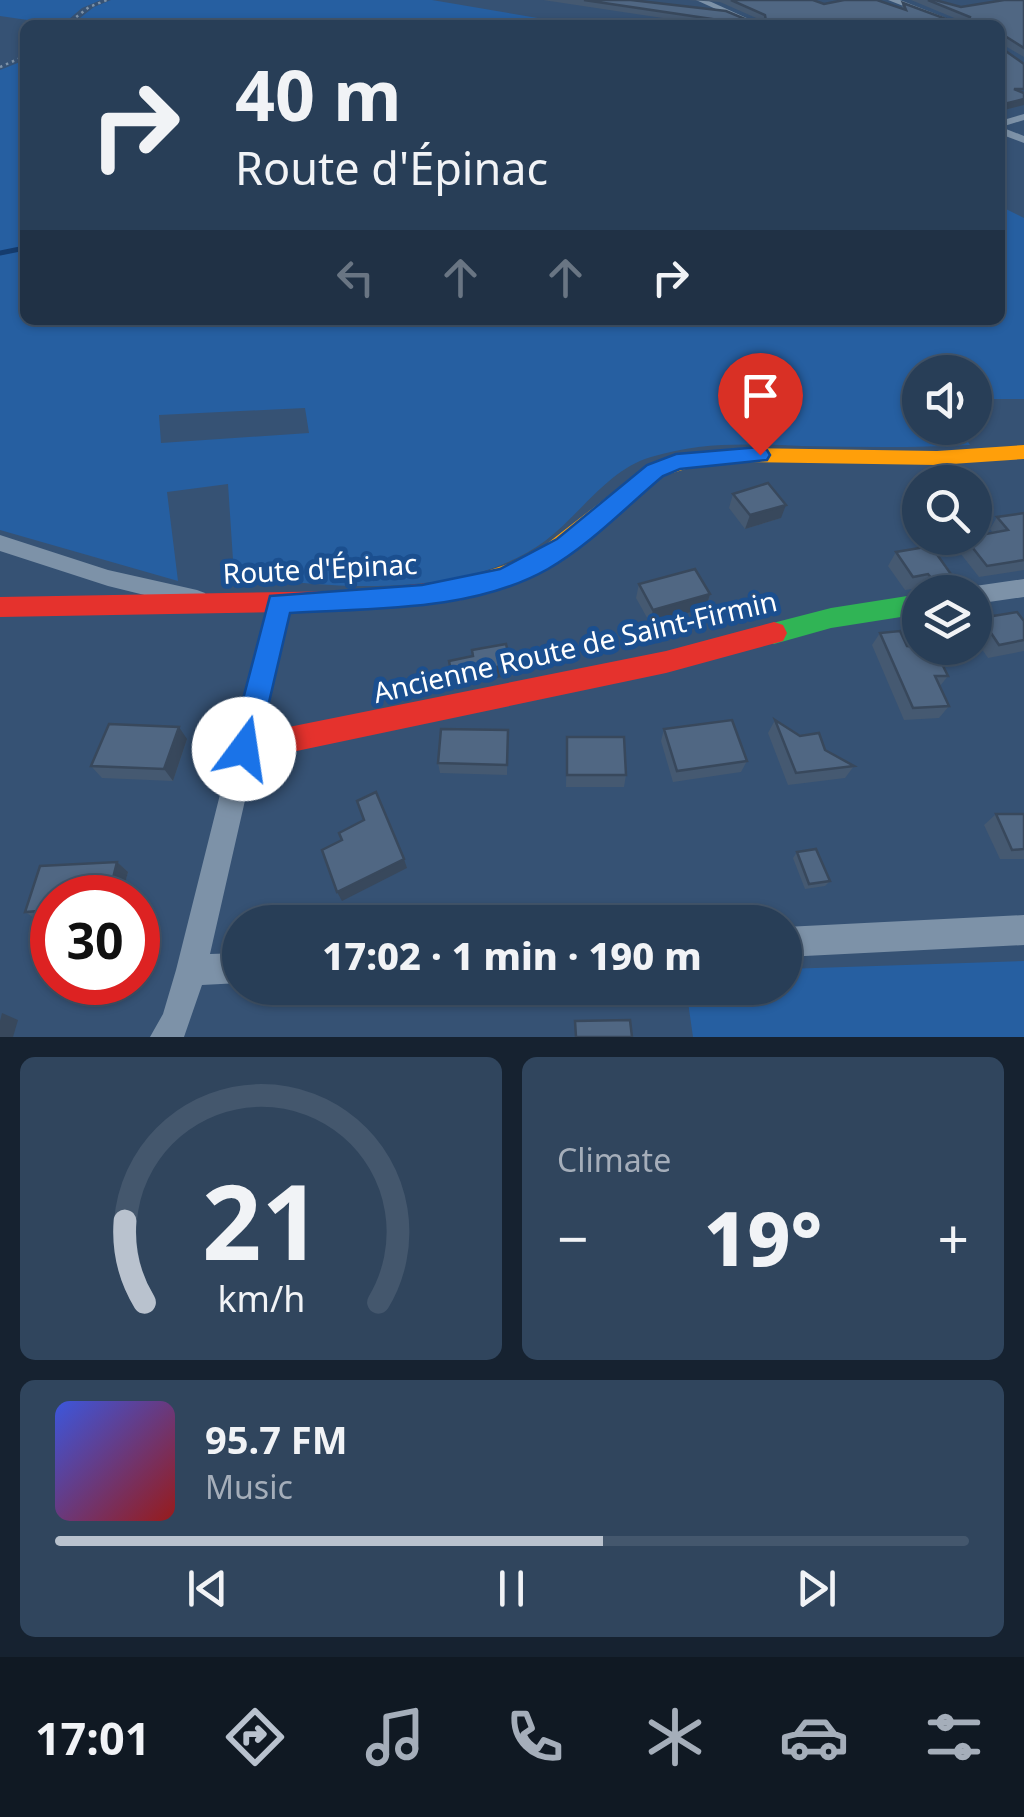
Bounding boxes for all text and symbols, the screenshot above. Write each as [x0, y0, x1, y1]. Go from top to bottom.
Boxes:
text: 40 m [235, 46, 402, 142]
icon: right [70, 60, 200, 190]
text: Route d'Épinac [235, 137, 548, 198]
icon: left [328, 250, 383, 305]
icon: ahead [433, 250, 488, 305]
icon: ahead [538, 250, 593, 305]
icon: right [643, 250, 698, 305]
pin [718, 353, 803, 456]
map controls [902, 355, 992, 665]
button: sound [902, 355, 992, 445]
icon: arrive [733, 368, 788, 423]
button: search [902, 465, 992, 555]
street label: Route d'Épinac [222, 544, 418, 592]
button: layers [902, 575, 992, 665]
street label: Ancienne Route de Saint-Firmin [369, 581, 780, 711]
position arrow [192, 697, 296, 801]
speed limit sign: 30 [30, 875, 160, 1005]
text: 17:02 · 1 min · 190 m [322, 929, 702, 981]
text: Climate [557, 1138, 671, 1181]
text: 21 [202, 1149, 320, 1290]
text: 19° [704, 1186, 822, 1288]
text: − [557, 1200, 588, 1275]
text: + [938, 1200, 969, 1275]
text: km/h [217, 1274, 305, 1322]
text: 95.7 FM [205, 1413, 347, 1465]
text: Music [205, 1465, 293, 1508]
icon: previous [180, 1561, 235, 1616]
icon: pause [484, 1561, 539, 1616]
icon: next [789, 1561, 844, 1616]
icon: directions [220, 1702, 290, 1772]
icon: music [360, 1702, 430, 1772]
icon: phone [500, 1702, 570, 1772]
icon: climate [640, 1702, 710, 1772]
icon: car [779, 1702, 849, 1772]
icon: filters [919, 1702, 989, 1772]
text: 17:01 [35, 1707, 150, 1768]

